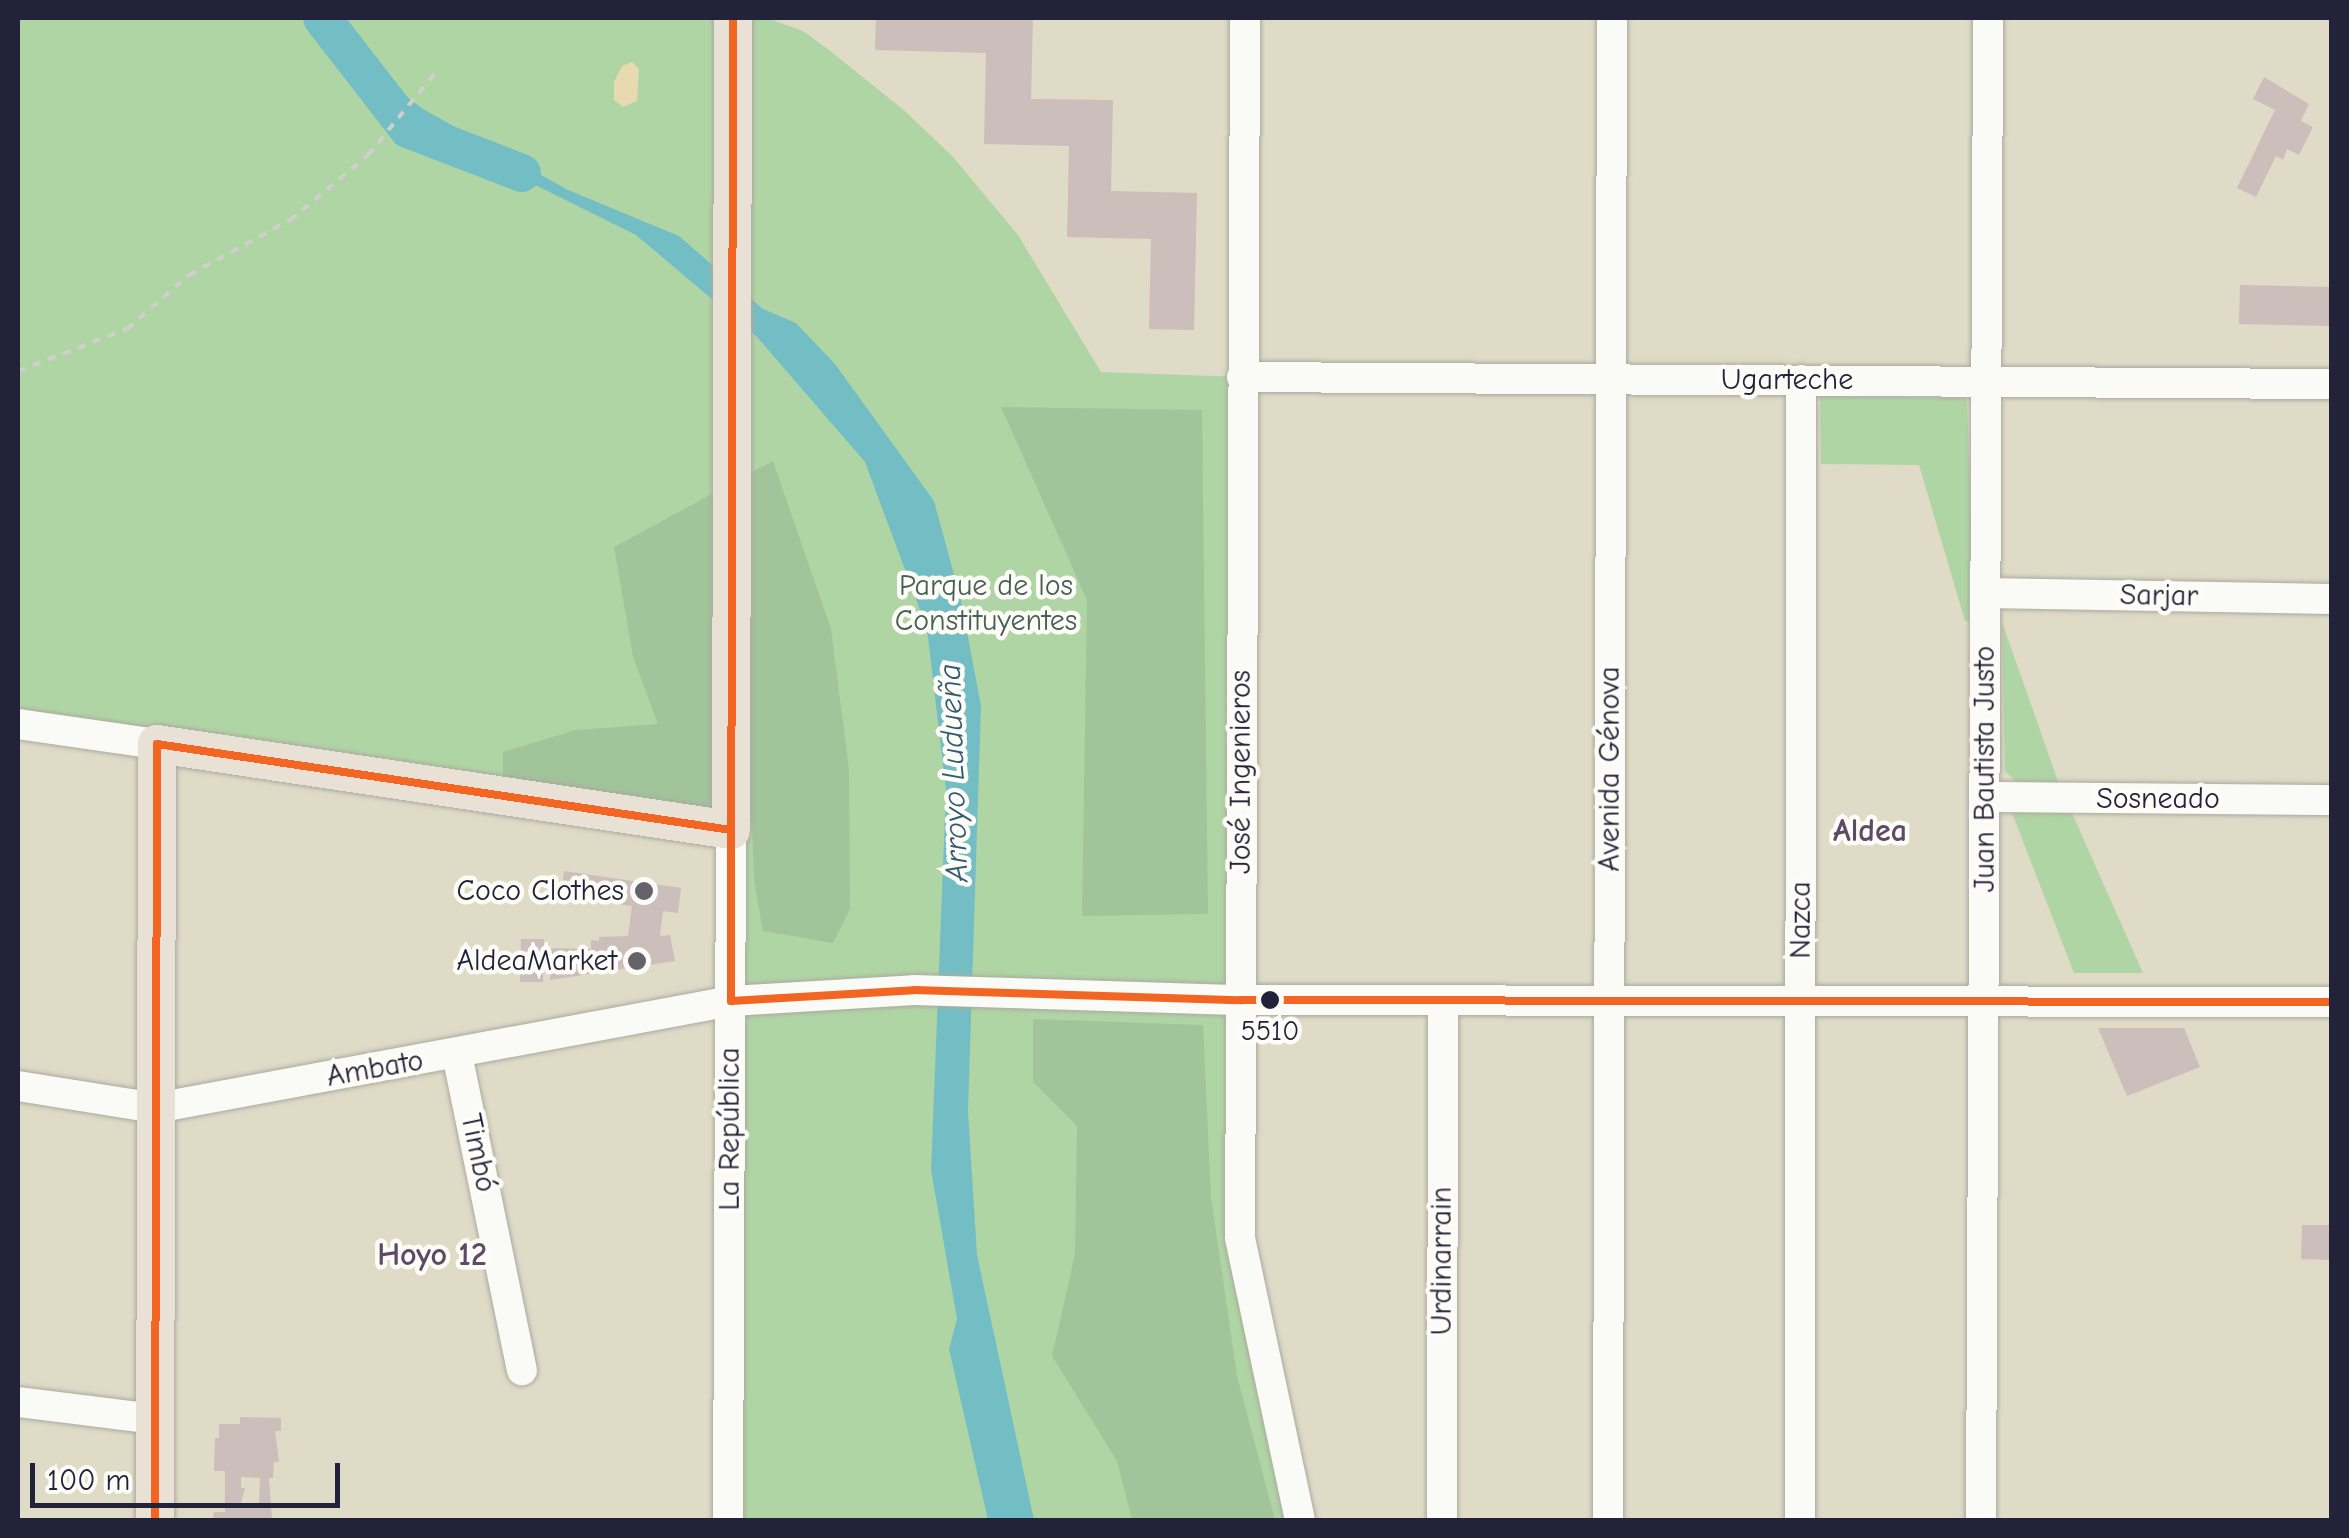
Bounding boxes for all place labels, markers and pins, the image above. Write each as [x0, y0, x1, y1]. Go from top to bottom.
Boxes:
place label: Coco Clothes [457, 873, 624, 909]
marker: Coco Clothes [633, 880, 655, 902]
place label: AldeaMarket [457, 943, 617, 979]
marker: AldeaMarket [626, 950, 648, 972]
marker: 5510 [1260, 990, 1280, 1010]
place label: 5510 [1241, 1014, 1299, 1048]

